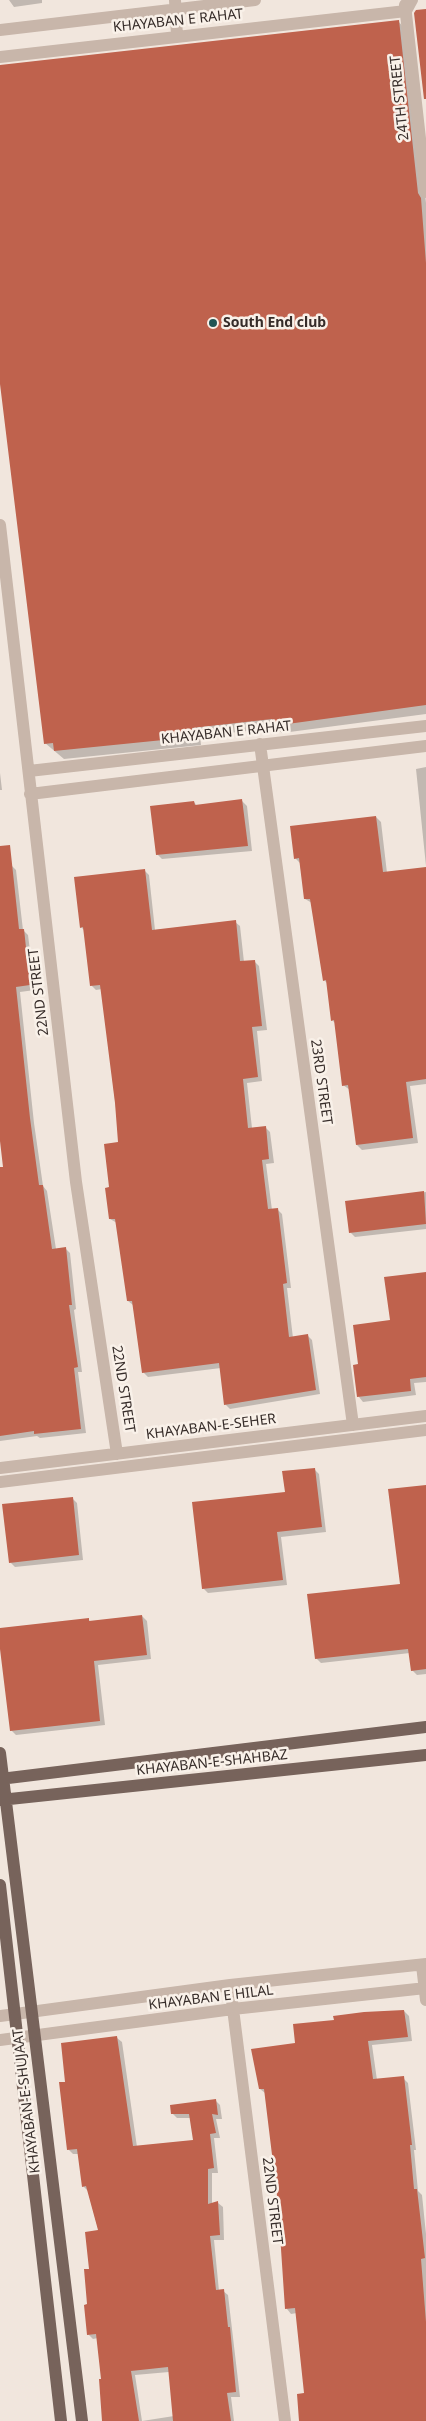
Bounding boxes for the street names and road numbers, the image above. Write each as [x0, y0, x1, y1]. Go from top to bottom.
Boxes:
street label: KHAYABAN E RAHAT [112, 6, 244, 36]
street label: 24TH STREET [387, 55, 413, 141]
street label: KHAYABAN E RAHAT [160, 718, 292, 748]
street label: 22ND STREET [25, 947, 53, 1037]
street label: 23RD STREET [307, 1038, 335, 1126]
street label: 22ND STREET [108, 1344, 138, 1434]
street label: KHAYABAN-E-SEHER [145, 1411, 277, 1443]
street label: KHAYABAN-E-SHAHBAZ [135, 1747, 289, 1779]
street label: KHAYABAN E HILAL [148, 1982, 274, 2014]
street label: KHAYABAN-E-SHUJAAT [10, 2028, 44, 2174]
street label: 22ND STREET [258, 2156, 286, 2246]

